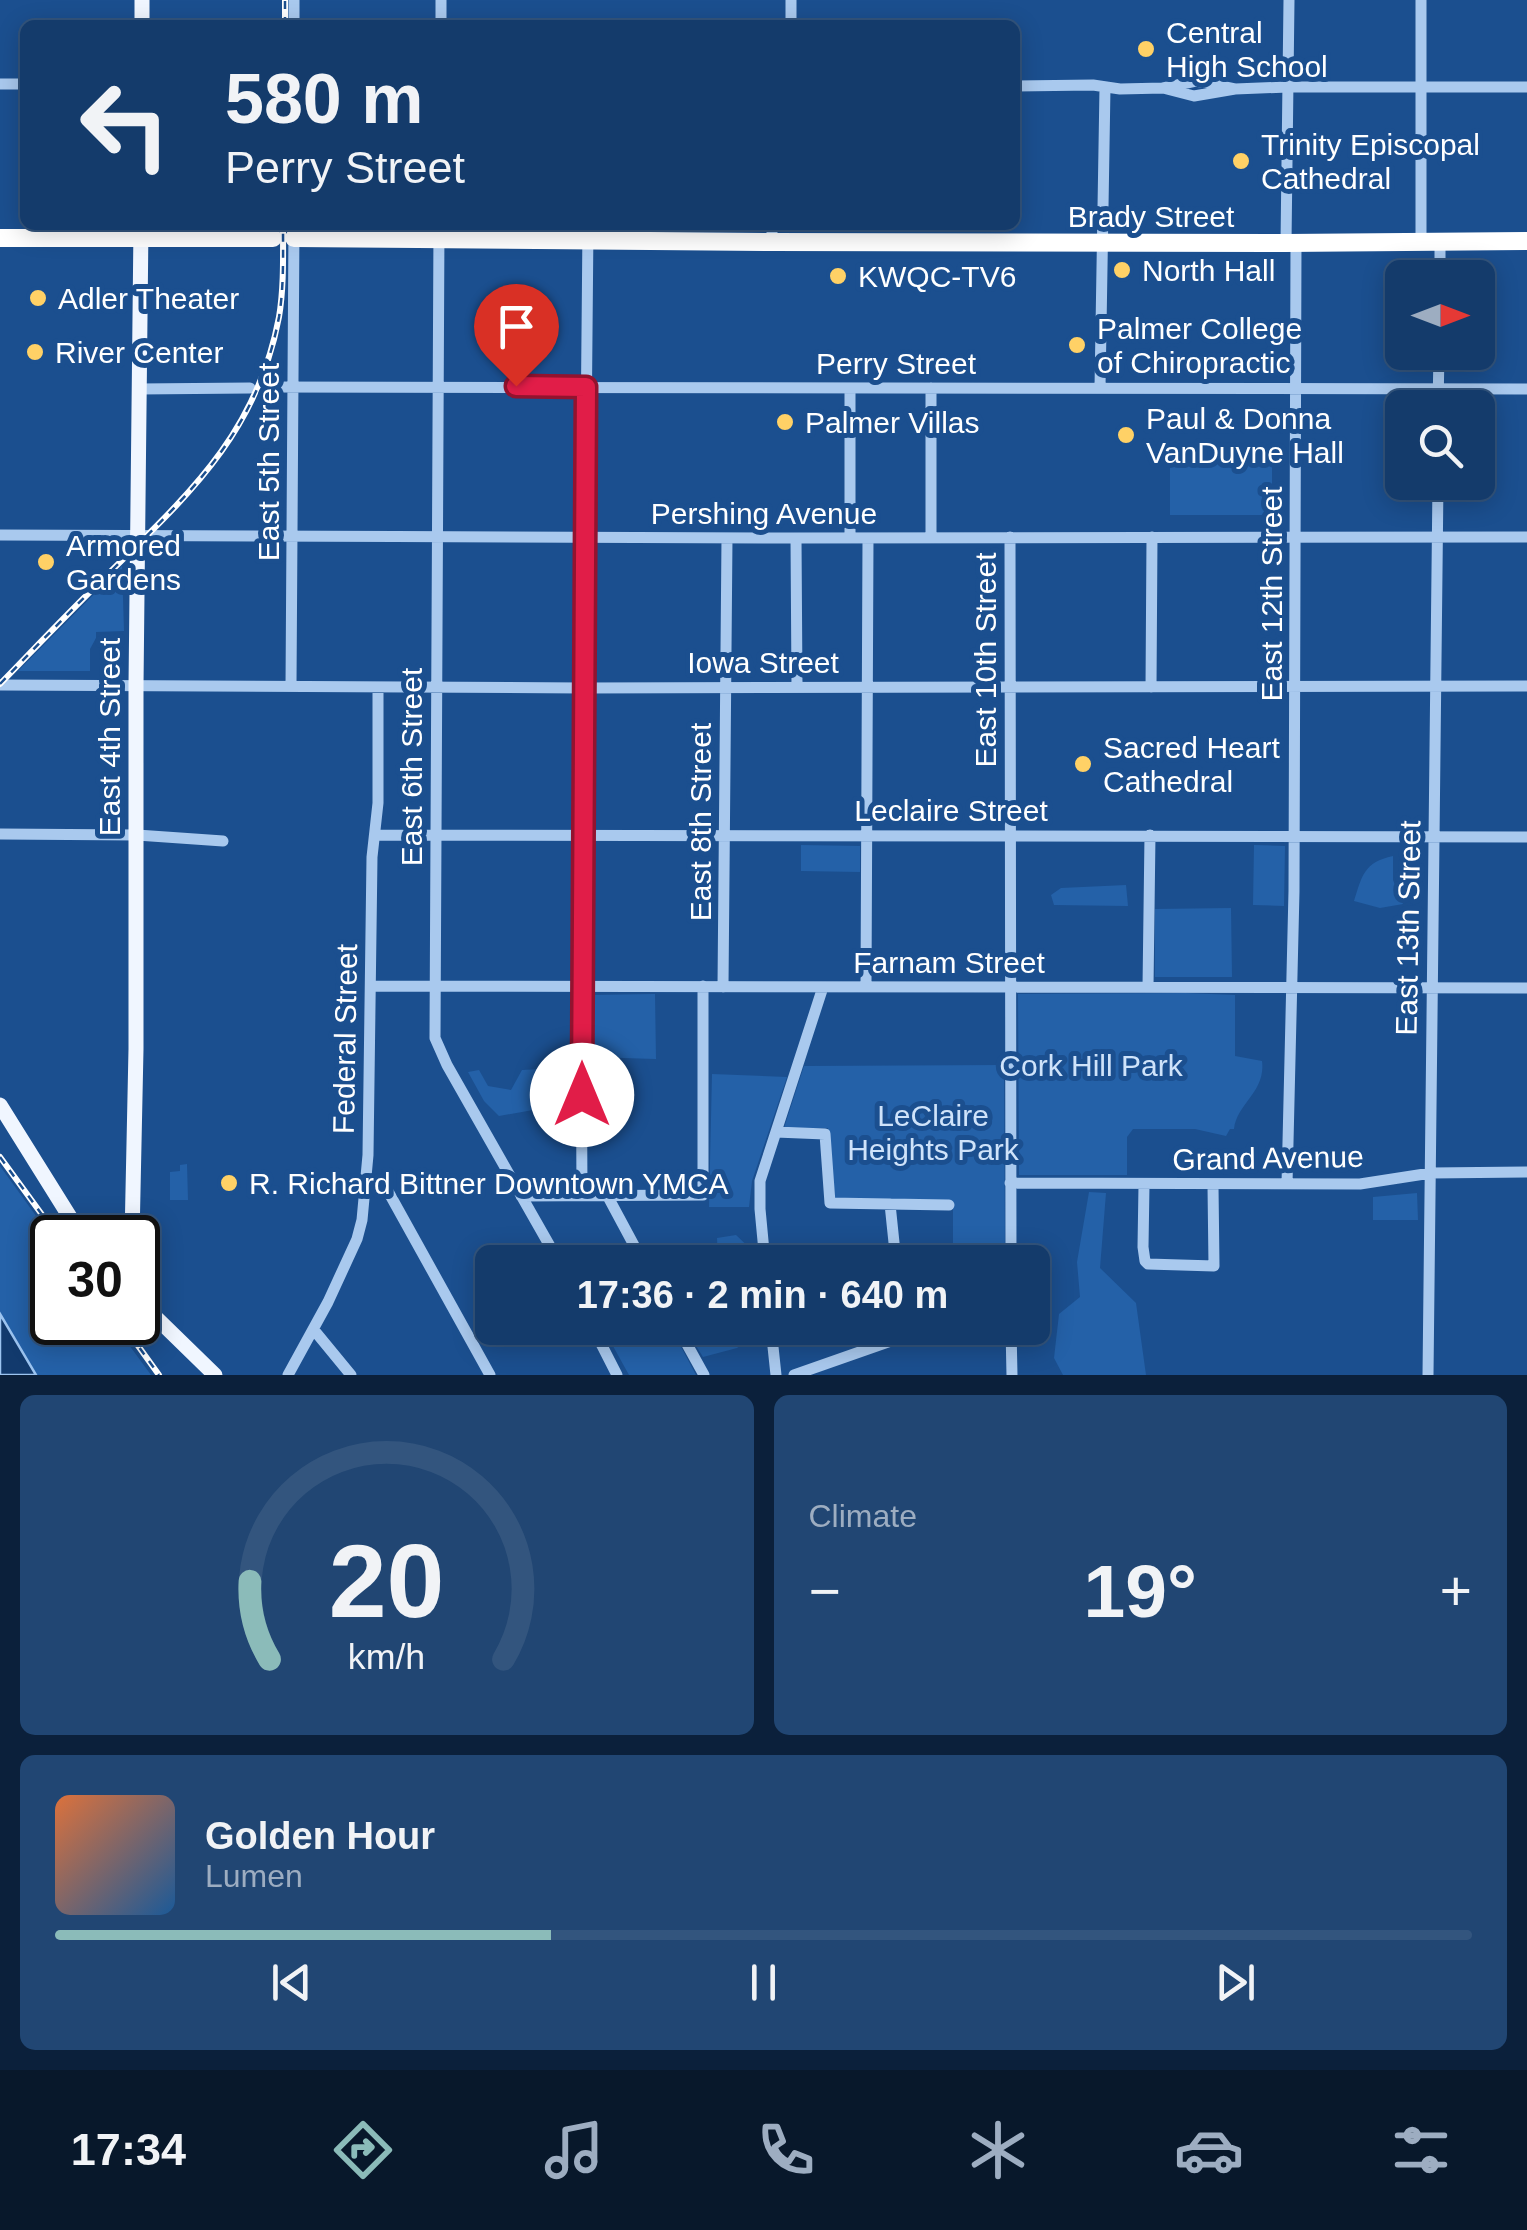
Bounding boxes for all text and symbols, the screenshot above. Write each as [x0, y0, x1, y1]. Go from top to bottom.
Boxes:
place label: Central High School [1166, 16, 1328, 83]
marker: Central High School [1135, 38, 1157, 60]
icon: left [60, 60, 190, 190]
text: 580 m [225, 60, 423, 138]
place label: Trinity Episcopal Cathedral [1261, 128, 1480, 195]
text: Perry Street [225, 142, 465, 193]
marker: Trinity Episcopal Cathedral [1230, 150, 1252, 172]
street label: Brady Street [1068, 200, 1235, 233]
place label: North Hall [1142, 254, 1275, 287]
marker: North Hall [1111, 259, 1133, 281]
place label: KWQC-TV6 [858, 260, 1016, 293]
north arrow [1385, 260, 1495, 370]
map controls [1385, 260, 1495, 500]
marker: KWQC-TV6 [827, 265, 849, 287]
place label: Adler Theater [58, 282, 239, 315]
pin [474, 284, 559, 387]
marker: Adler Theater [27, 287, 49, 309]
icon: arrive [489, 299, 544, 354]
place label: Palmer College of Chiropractic [1097, 312, 1302, 379]
marker: Palmer College of Chiropractic [1066, 334, 1088, 356]
place label: River Center [55, 336, 223, 369]
marker: River Center [24, 341, 46, 363]
street label: Perry Street [816, 347, 977, 380]
street label: East 5th Street [252, 362, 285, 561]
button: search [1385, 390, 1495, 500]
place label: Paul & Donna VanDuyne Hall [1146, 402, 1344, 469]
place label: Palmer Villas [805, 406, 980, 439]
marker: Palmer Villas [774, 411, 796, 433]
marker: Paul & Donna VanDuyne Hall [1115, 424, 1137, 446]
street label: East 12th Street [1255, 486, 1288, 702]
street label: Pershing Avenue [651, 497, 877, 530]
place label: Armored Gardens [66, 529, 181, 596]
marker: Armored Gardens [35, 551, 57, 573]
street label: East 10th Street [969, 552, 1002, 768]
street label: East 4th Street [93, 637, 126, 836]
street label: Iowa Street [687, 646, 840, 679]
street label: East 6th Street [395, 667, 428, 866]
street label: East 8th Street [684, 722, 717, 921]
place label: Sacred Heart Cathedral [1103, 731, 1280, 798]
marker: Sacred Heart Cathedral [1072, 753, 1094, 775]
street label: Leclaire Street [854, 794, 1048, 827]
street label: East 13th Street [1390, 820, 1426, 1036]
street label: Federal Street [327, 943, 363, 1134]
street label: Farnam Street [853, 946, 1046, 979]
position arrow [530, 1043, 634, 1147]
park label: Cork Hill Park [999, 1049, 1184, 1082]
park label: LeClaire Heights Park [847, 1099, 1020, 1166]
street label: Grand Avenue [1172, 1140, 1364, 1176]
place label: R. Richard Bittner Downtown YMCA [249, 1167, 729, 1200]
marker: R. Richard Bittner Downtown YMCA [218, 1172, 240, 1194]
speed limit sign: 30 [30, 1215, 160, 1345]
text: 17:36 · 2 min · 640 m [577, 1274, 948, 1316]
text: Climate [809, 1498, 917, 1534]
text: 20 [329, 1523, 445, 1639]
text: 19° [1084, 1549, 1197, 1633]
text: − [809, 1560, 841, 1622]
text: + [1440, 1560, 1472, 1622]
text: km/h [348, 1637, 425, 1677]
text: Golden Hour [205, 1815, 435, 1857]
text: Lumen [205, 1858, 303, 1894]
icon: previous [264, 1955, 319, 2010]
icon: pause [736, 1955, 791, 2010]
icon: next [1208, 1955, 1263, 2010]
icon: directions [328, 2115, 398, 2185]
icon: music [539, 2115, 609, 2185]
icon: phone [751, 2115, 821, 2185]
icon: climate [963, 2115, 1033, 2185]
icon: car [1174, 2115, 1244, 2185]
icon: filters [1386, 2115, 1456, 2185]
text: 17:34 [71, 2124, 186, 2175]

